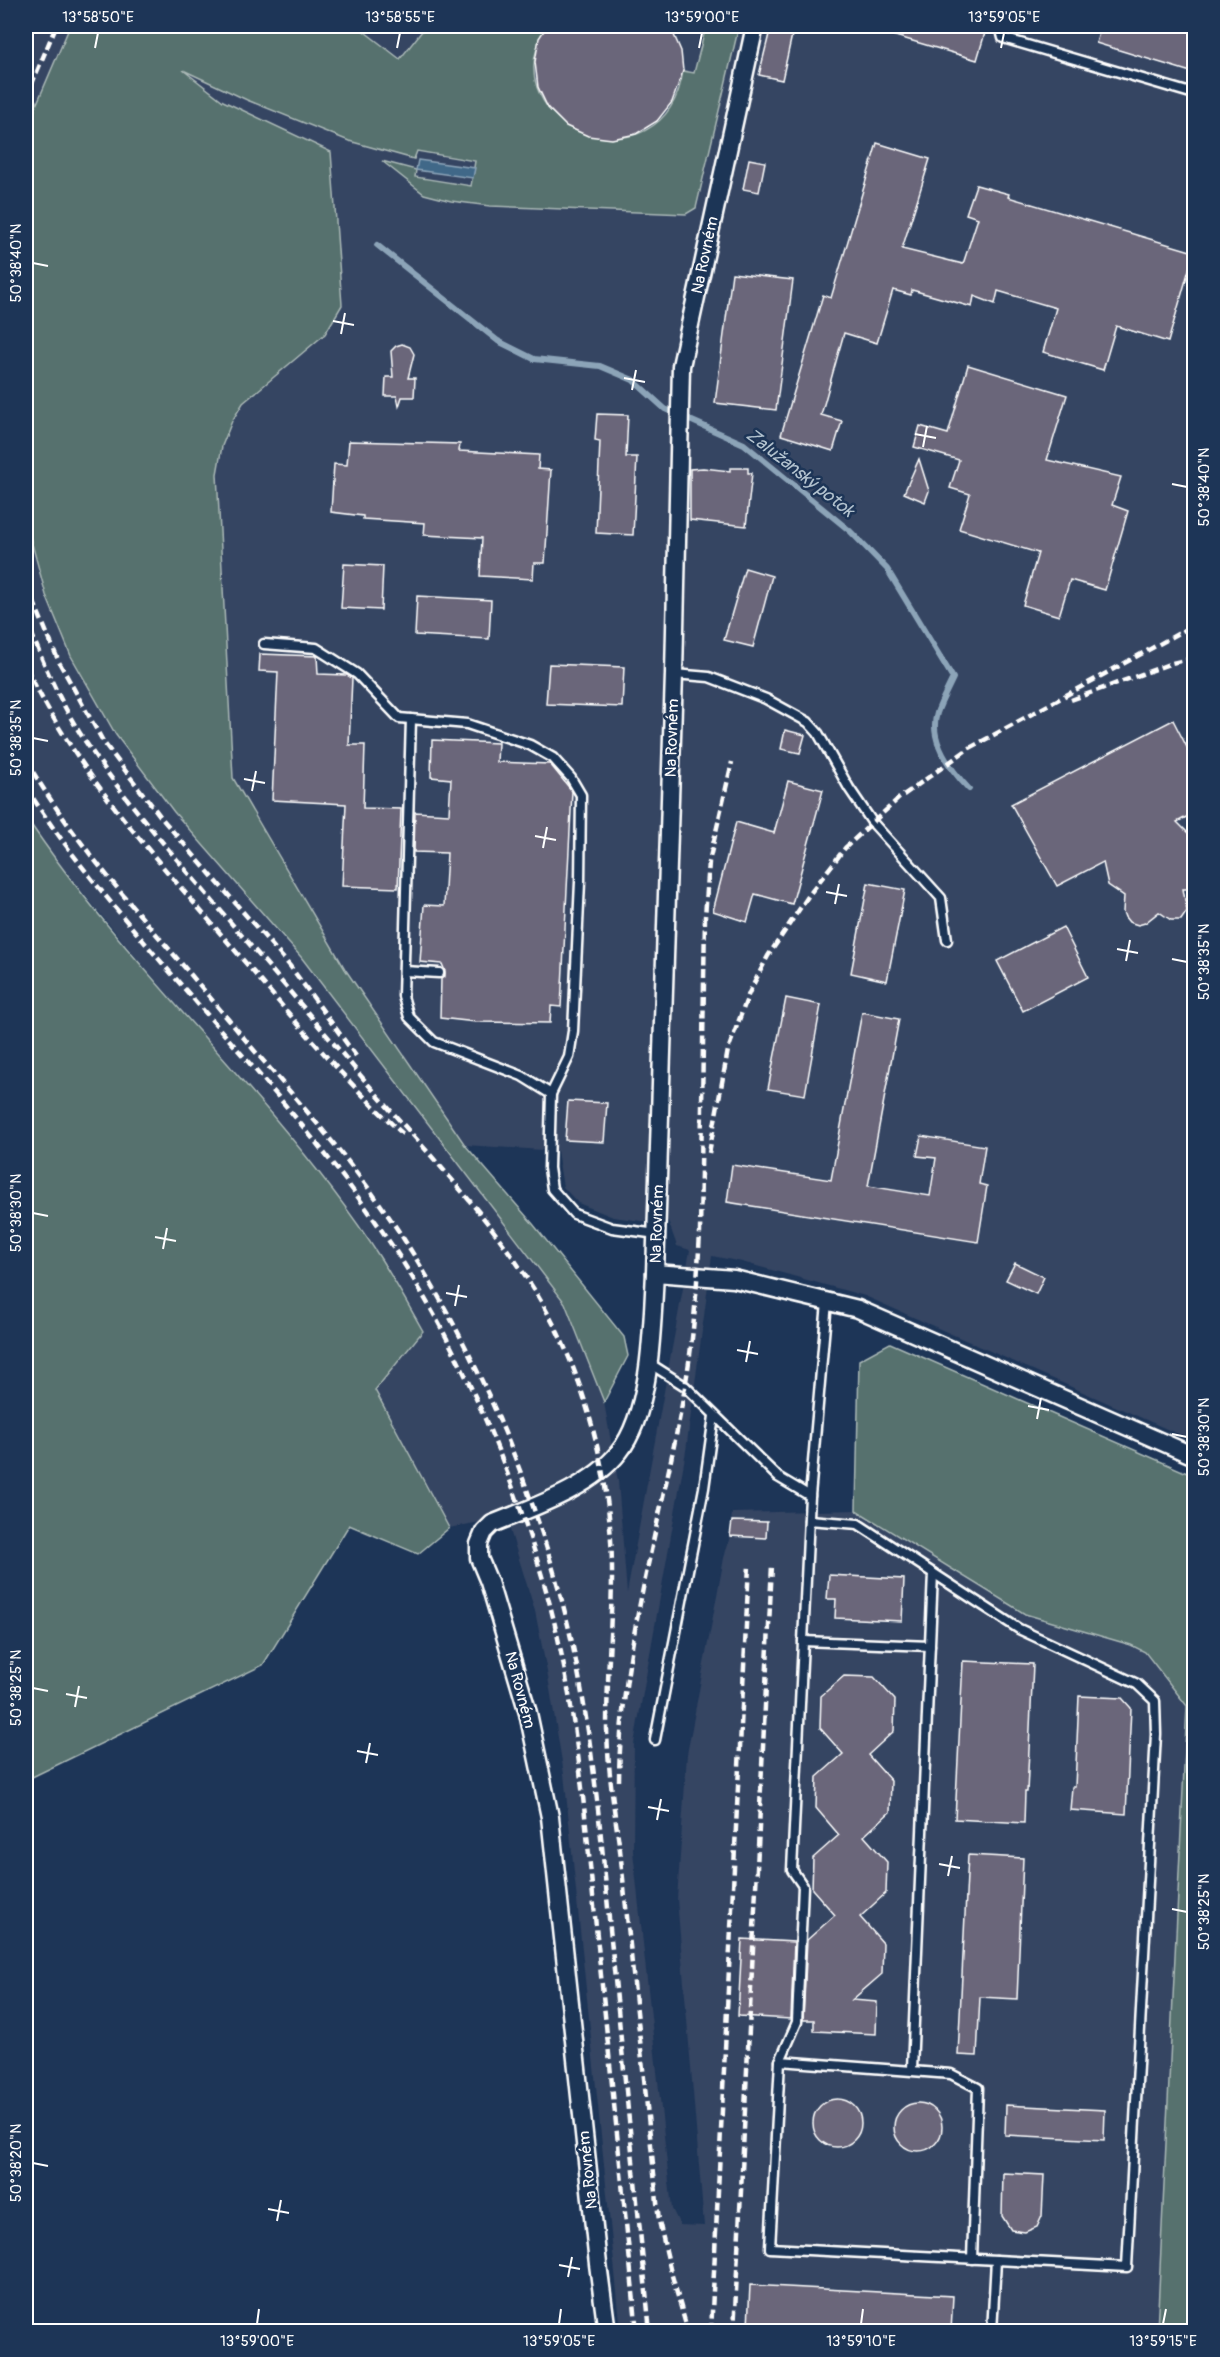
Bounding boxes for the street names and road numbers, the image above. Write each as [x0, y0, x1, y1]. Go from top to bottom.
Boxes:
street label: Na Rovném [687, 214, 723, 296]
street label: Na Rovném [661, 698, 683, 778]
street label: Na Rovném [646, 1184, 668, 1264]
street label: Na Rovném [500, 1649, 540, 1731]
street label: Na Rovném [574, 2130, 602, 2210]

